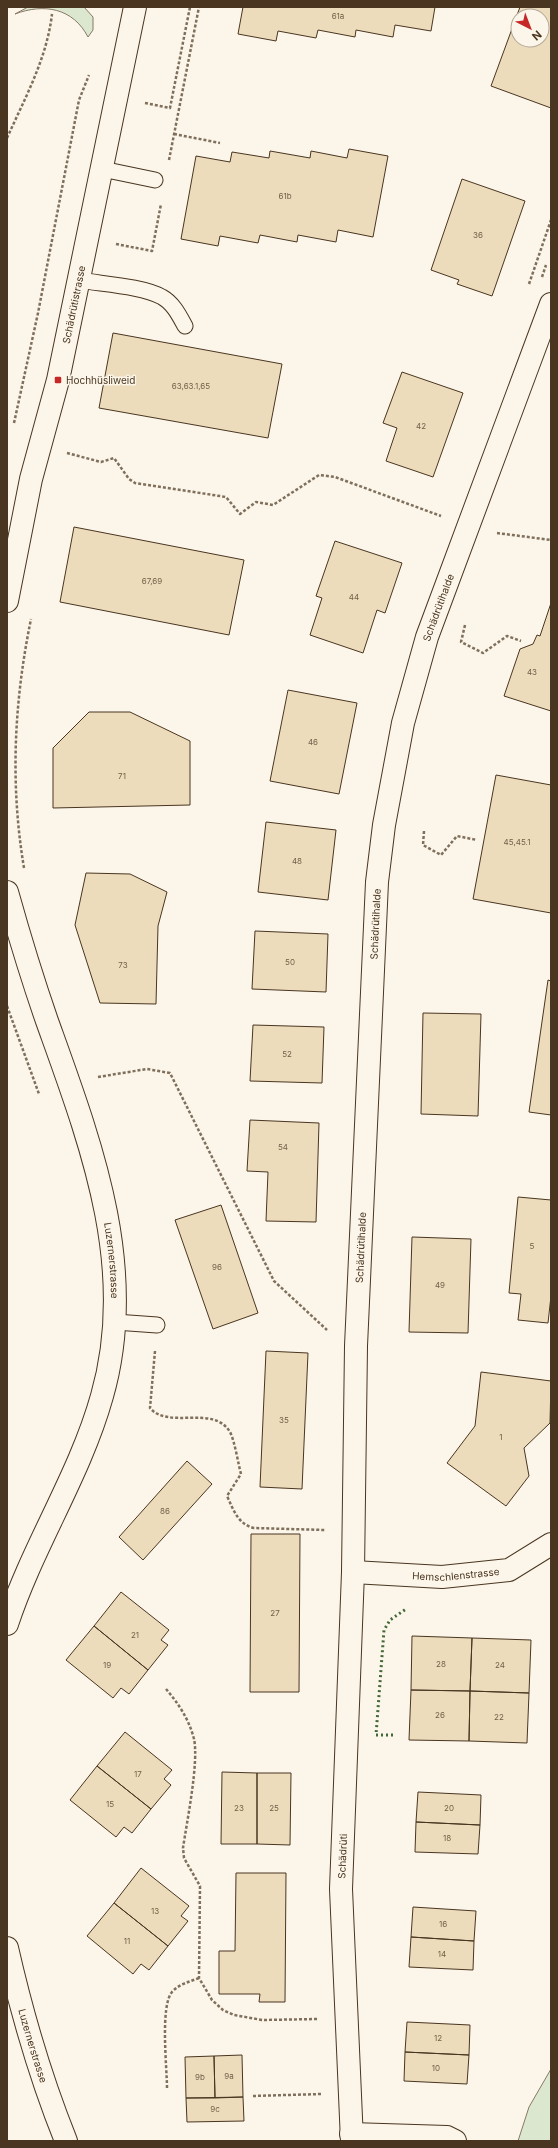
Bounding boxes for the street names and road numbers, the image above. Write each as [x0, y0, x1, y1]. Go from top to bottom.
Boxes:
street label: Schädrütistrasse [60, 264, 88, 345]
street label: Schädrütihalde [420, 572, 456, 642]
street label: Schädrütihalde [368, 888, 383, 960]
street label: Schädrütihalde [353, 1212, 368, 1283]
street label: Luzernerstrasse [102, 1221, 121, 1299]
street label: Hemschlenstrasse [412, 1565, 500, 1583]
street label: Schädrüti [335, 1833, 349, 1879]
street label: Luzernerstrasse [16, 2007, 50, 2084]

